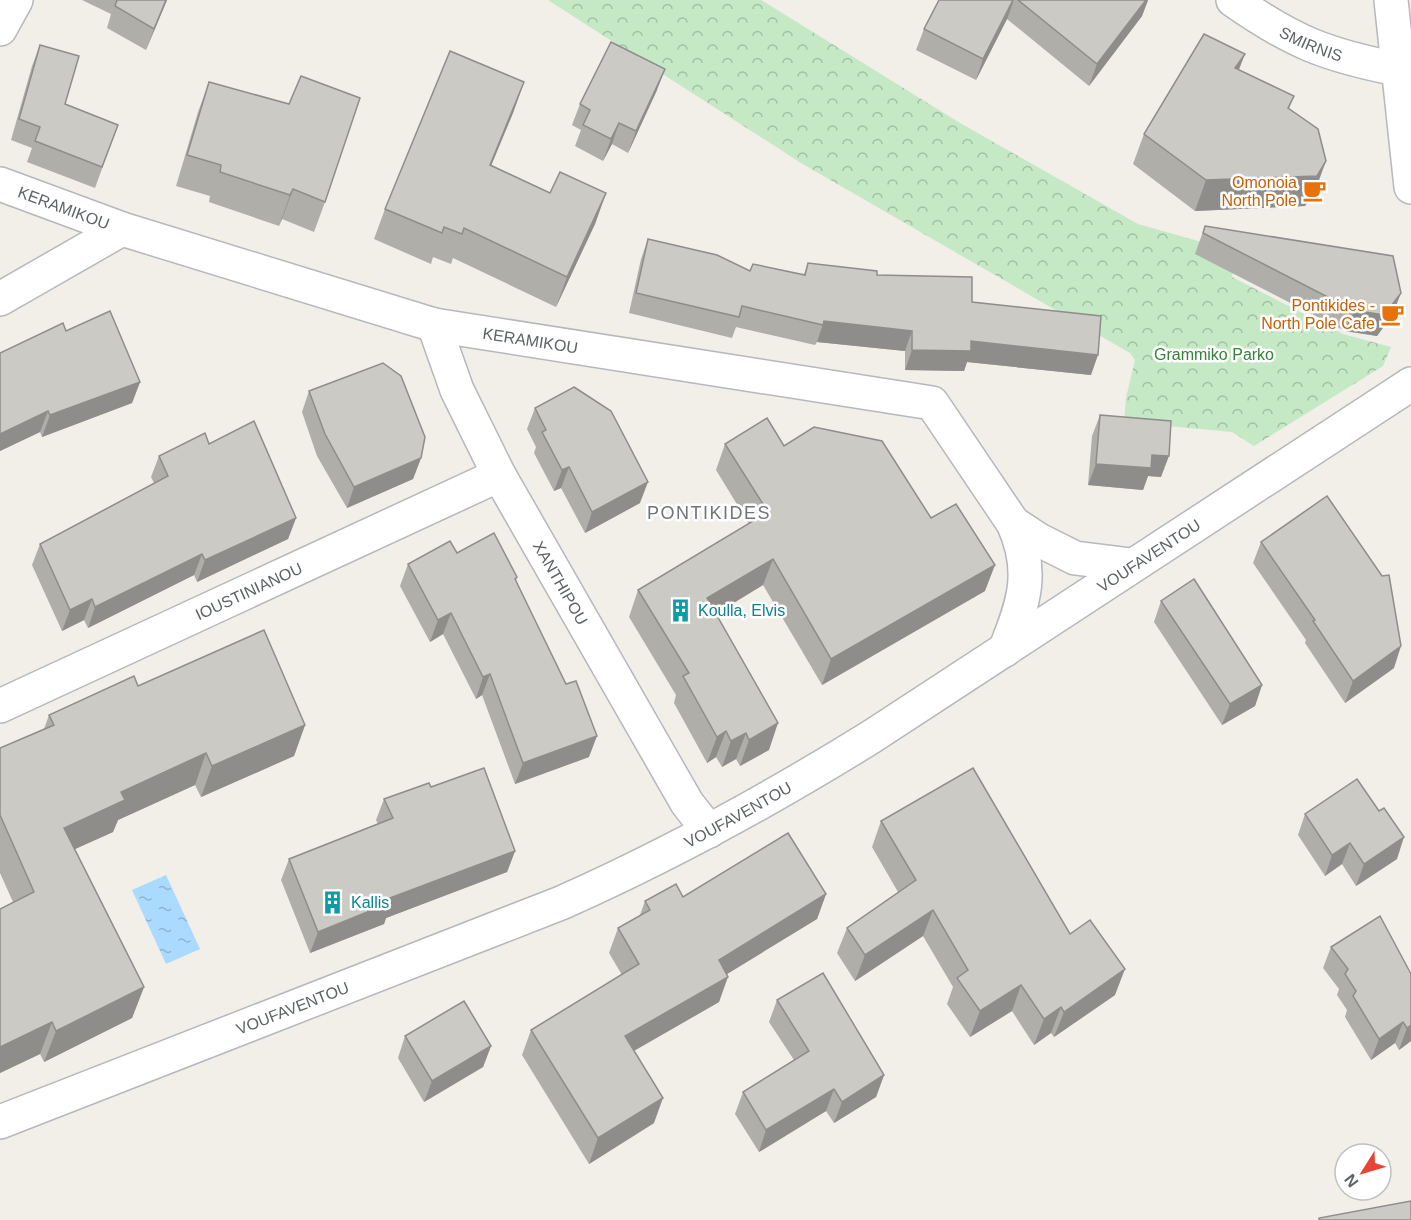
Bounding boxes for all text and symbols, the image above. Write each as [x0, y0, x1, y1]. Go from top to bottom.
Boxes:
street label: SMIRNIS [1277, 23, 1345, 64]
place label: Omonoia North Pole [1221, 174, 1297, 209]
cafe icon: Omonoia North Pole [1302, 178, 1328, 204]
street label: KERAMIKOU [16, 183, 112, 232]
place label: Pontikides - North Pole Cafe [1261, 297, 1375, 332]
cafe icon: Pontikides - North Pole Cafe [1380, 301, 1406, 327]
street label: KERAMIKOU [482, 324, 579, 356]
park label: Grammiko Parko [1154, 346, 1274, 363]
district label: PONTIKIDES [647, 503, 771, 523]
street label: VOUFAVENTOU [1094, 516, 1203, 595]
street label: XANTHIPOU [530, 538, 591, 628]
street label: IOUSTINIANOU [193, 559, 305, 623]
building icon: Koulla, Elvis [667, 597, 693, 623]
place label: Koulla, Elvis [698, 602, 785, 619]
street label: VOUFAVENTOU [681, 778, 794, 851]
building icon: Kallis [320, 889, 346, 915]
place label: Kallis [351, 894, 389, 911]
street label: VOUFAVENTOU [234, 978, 351, 1037]
north arrow [1333, 1142, 1393, 1202]
text: N [1341, 1171, 1362, 1190]

